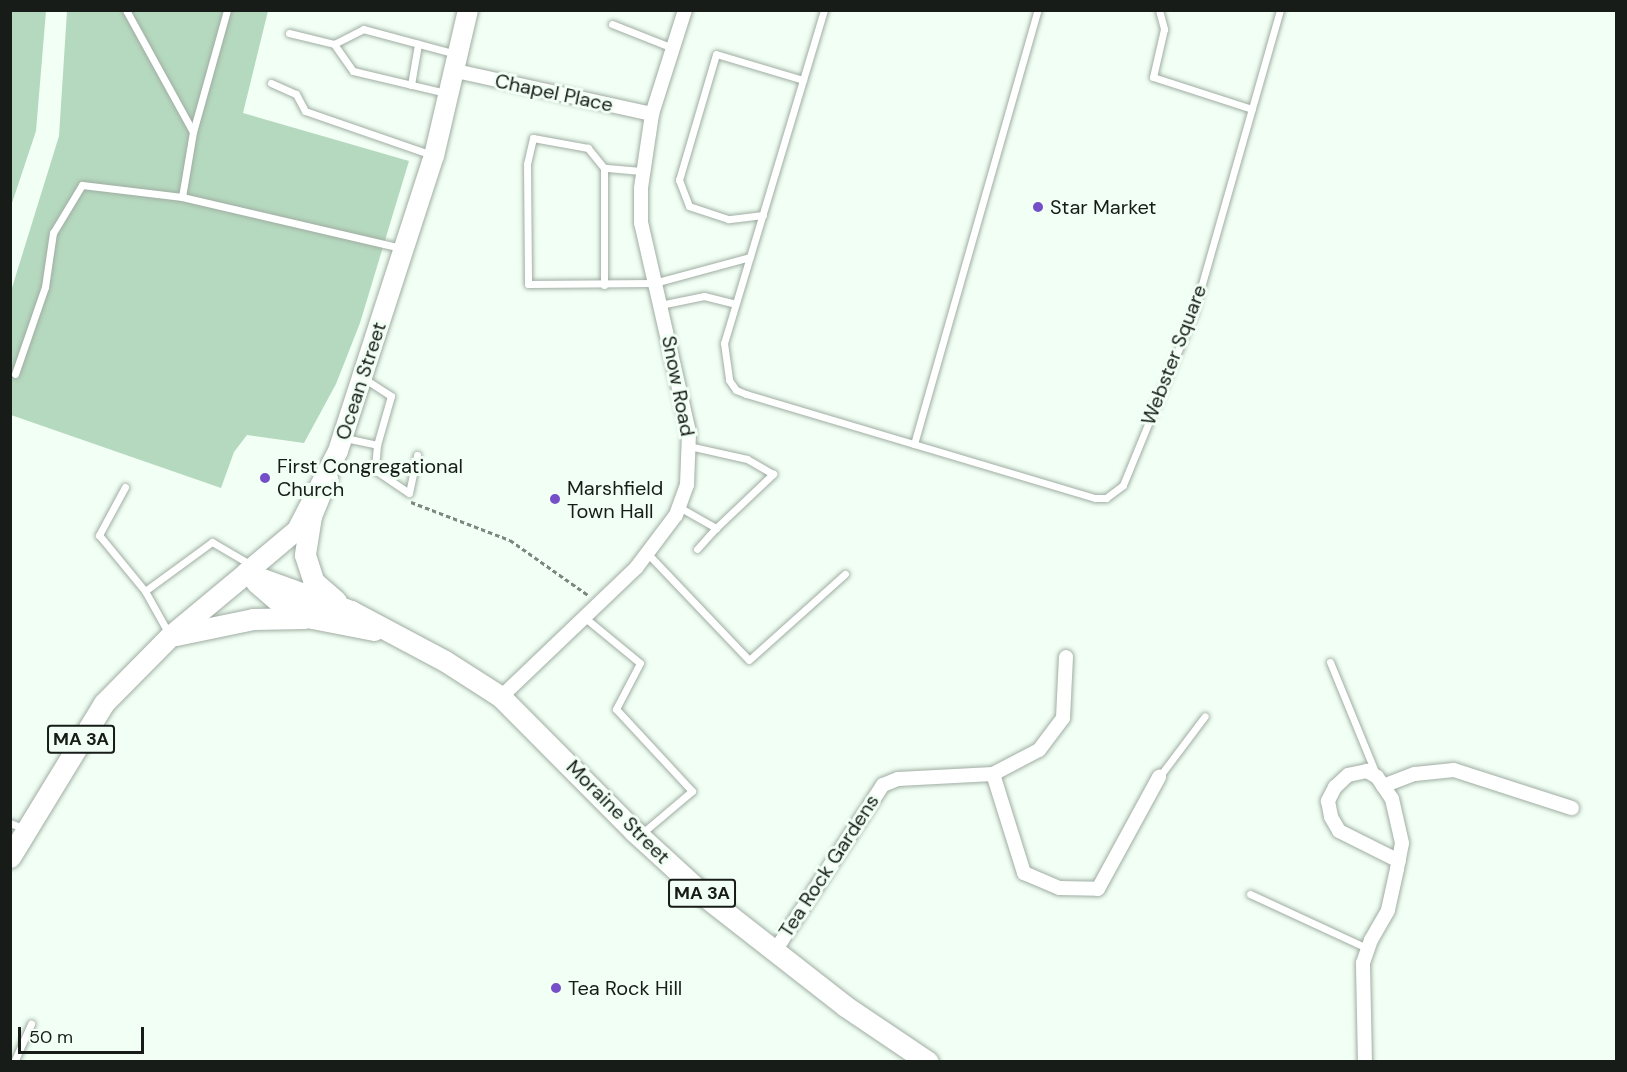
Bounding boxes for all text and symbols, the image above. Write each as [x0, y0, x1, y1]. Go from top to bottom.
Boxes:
street label: Chapel Place [493, 69, 615, 117]
place label: Star Market [1050, 195, 1156, 219]
marker: Star Market [1031, 200, 1045, 214]
street label: Webster Square [1136, 281, 1212, 429]
street label: Ocean Street [331, 319, 391, 443]
street label: Snow Road [657, 334, 699, 438]
place label: First Congregational Church [277, 454, 463, 501]
marker: First Congregational Church [258, 471, 272, 485]
place label: Marshfield Town Hall [567, 476, 663, 523]
marker: Marshfield Town Hall [548, 492, 562, 506]
road number: MA 3A [46, 724, 116, 754]
street label: Moraine Street [561, 755, 675, 869]
street label: Tea Rock Gardens [774, 790, 884, 942]
road number: MA 3A [668, 878, 736, 908]
place label: Tea Rock Hill [568, 976, 682, 1000]
marker: Tea Rock Hill [549, 981, 563, 995]
scale bar [21, 1015, 147, 1053]
text: 50 m [29, 1025, 73, 1049]

